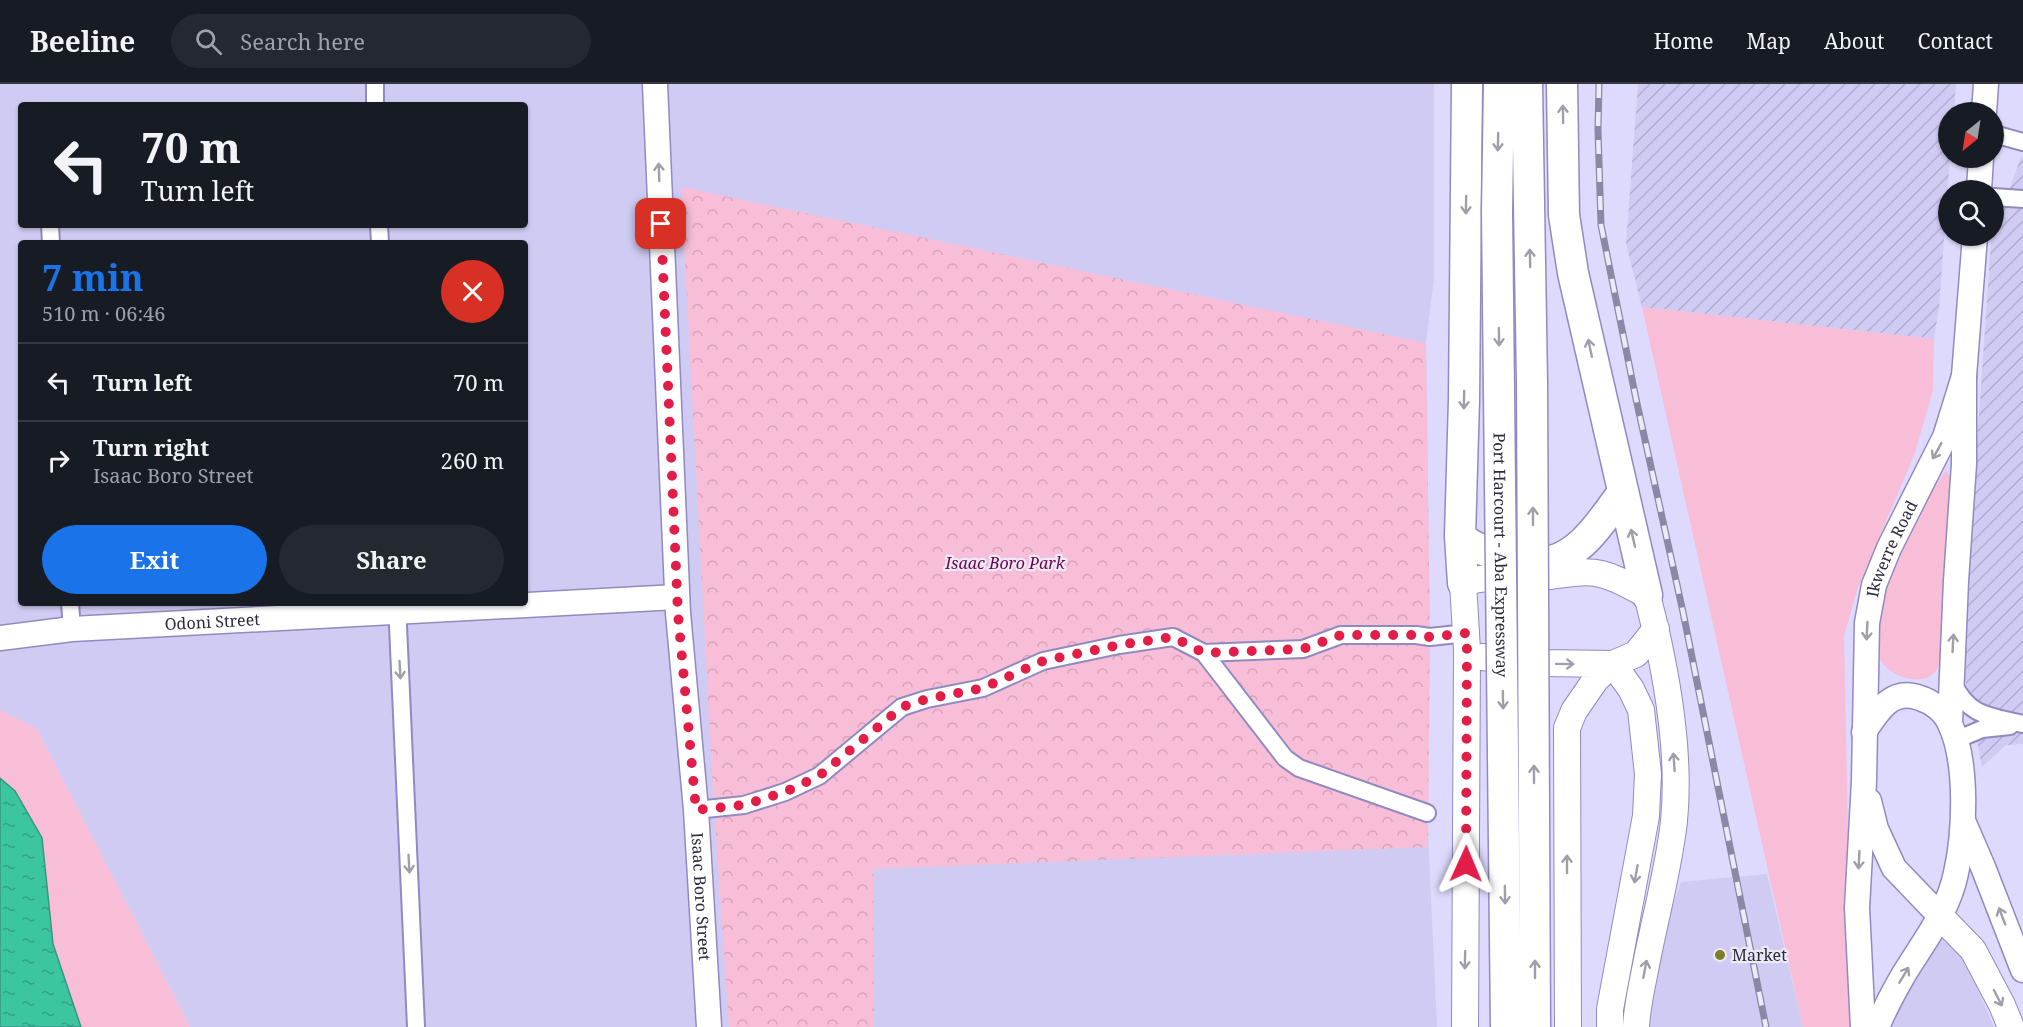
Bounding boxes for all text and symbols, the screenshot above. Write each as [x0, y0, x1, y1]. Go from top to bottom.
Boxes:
search box [171, 14, 591, 68]
text: Beeline [30, 22, 135, 60]
icon: search [192, 25, 225, 58]
text: Search here [240, 26, 365, 56]
text: Home [1654, 27, 1714, 55]
text: Map [1747, 27, 1791, 55]
text: About [1824, 27, 1885, 55]
text: Contact [1918, 27, 1993, 55]
north arrow [1938, 102, 2004, 168]
map controls [1938, 102, 2004, 246]
one-way arrow [1557, 104, 1568, 124]
text: 70 m [141, 118, 241, 175]
icon: left [42, 126, 120, 204]
one-way arrow [1492, 132, 1504, 152]
one-way arrow [653, 163, 664, 183]
text: Turn left [141, 172, 254, 209]
button: search [1938, 180, 2004, 246]
one-way arrow [1460, 195, 1472, 215]
pin [635, 198, 686, 249]
icon: arrive [644, 207, 677, 240]
one-way arrow [1524, 248, 1535, 268]
text: 7 min [42, 253, 144, 302]
button: close [441, 260, 504, 323]
text: 510 m · 06:46 [42, 300, 165, 327]
one-way arrow [1493, 327, 1505, 347]
one-way arrow [1583, 339, 1595, 358]
icon: left [42, 366, 75, 399]
text: Turn left [93, 367, 192, 397]
text: 70 m [453, 367, 504, 397]
one-way arrow [1458, 390, 1470, 410]
text: Turn right [93, 432, 209, 462]
street label: Port Harcourt - Aba Expressway [1488, 432, 1513, 678]
one-way arrow [1931, 442, 1943, 459]
icon: right [42, 444, 75, 477]
text: 260 m [441, 445, 504, 475]
text: Isaac Boro Street [93, 462, 253, 489]
street label: Ikwerre Road [1861, 496, 1922, 599]
one-way arrow [1527, 506, 1539, 526]
button: Exit [42, 525, 267, 594]
button: Share [279, 525, 504, 594]
one-way arrow [1627, 529, 1639, 548]
park label: Isaac Boro Park [944, 552, 1066, 574]
street label: Odoni Street [164, 608, 261, 635]
one-way arrow [1862, 620, 1873, 640]
one-way arrow [1948, 633, 1959, 653]
one-way arrow [1555, 658, 1575, 669]
one-way arrow [395, 659, 406, 679]
one-way arrow [1497, 690, 1509, 710]
one-way arrow [1669, 753, 1680, 773]
one-way arrow [1528, 764, 1540, 784]
street label: Isaac Boro Street [686, 832, 716, 962]
position arrow [1434, 832, 1498, 896]
one-way arrow [1854, 850, 1865, 870]
one-way arrow [404, 854, 415, 874]
one-way arrow [1561, 854, 1573, 874]
one-way arrow [1630, 863, 1641, 883]
one-way arrow [1499, 885, 1511, 905]
one-way arrow [1996, 907, 2007, 926]
place label: Market [1732, 944, 1787, 966]
marker: Market [1713, 948, 1727, 962]
one-way arrow [1459, 950, 1471, 970]
one-way arrow [1529, 959, 1541, 979]
one-way arrow [1640, 960, 1651, 980]
one-way arrow [1898, 967, 1910, 984]
one-way arrow [1992, 989, 2004, 1006]

